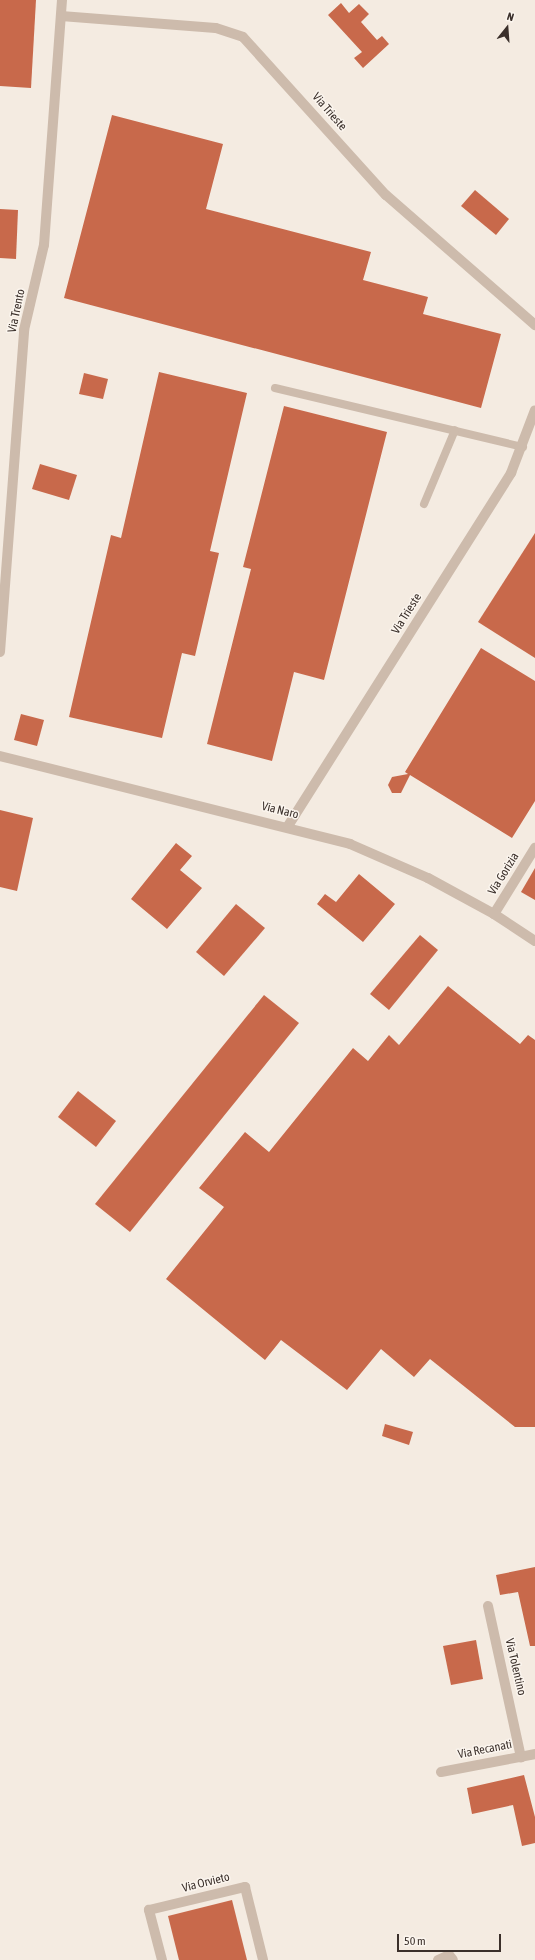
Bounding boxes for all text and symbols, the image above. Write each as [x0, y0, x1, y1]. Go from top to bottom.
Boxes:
north arrow [487, 8, 527, 48]
text: N [506, 10, 515, 23]
street label: Via Trieste [309, 90, 349, 134]
street label: Via Trento [5, 288, 29, 334]
street label: Via Trieste [389, 591, 425, 637]
street label: Via Naro [260, 799, 300, 823]
street label: Via Gorizia [485, 850, 523, 898]
street label: Via Tolentino [501, 1637, 529, 1697]
street label: Via Recanati [457, 1738, 513, 1762]
street label: Via Orvieto [181, 1870, 231, 1896]
scale bar [399, 1926, 503, 1952]
text: 50 m [404, 1934, 426, 1948]

